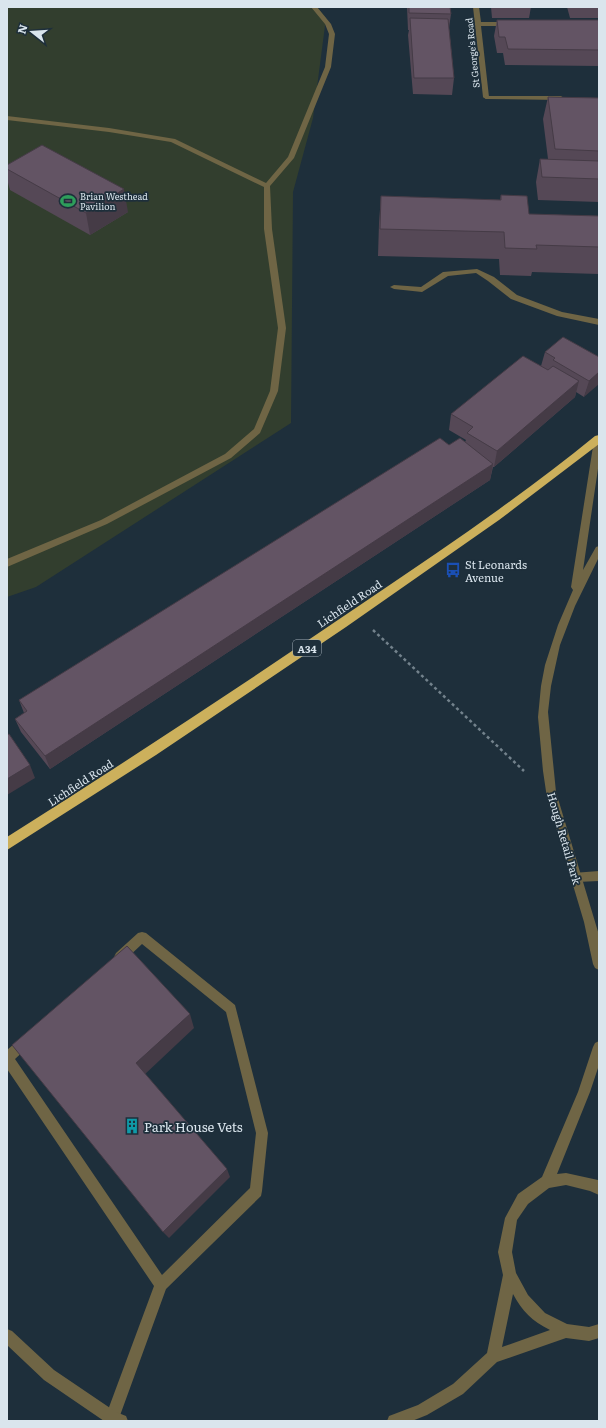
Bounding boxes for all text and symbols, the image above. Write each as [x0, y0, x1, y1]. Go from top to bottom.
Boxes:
north arrow [12, 12, 52, 52]
street label: St George's Road [461, 17, 483, 89]
text: N [12, 22, 30, 36]
place label: Brian Westhead Pavilion [80, 189, 148, 213]
sports icon: Brian Westhead Pavilion [59, 192, 77, 210]
place label: St Leonards Avenue [465, 556, 527, 585]
bus stop icon: St Leonards Avenue [444, 561, 462, 579]
street label: Lichfield Road [313, 575, 385, 631]
road number: A34 [293, 640, 321, 656]
street label: Lichfield Road [44, 755, 116, 809]
street label: Hough Retail Park [544, 790, 586, 886]
building icon: Park House Vets [123, 1117, 141, 1135]
place label: Park House Vets [144, 1117, 243, 1136]

